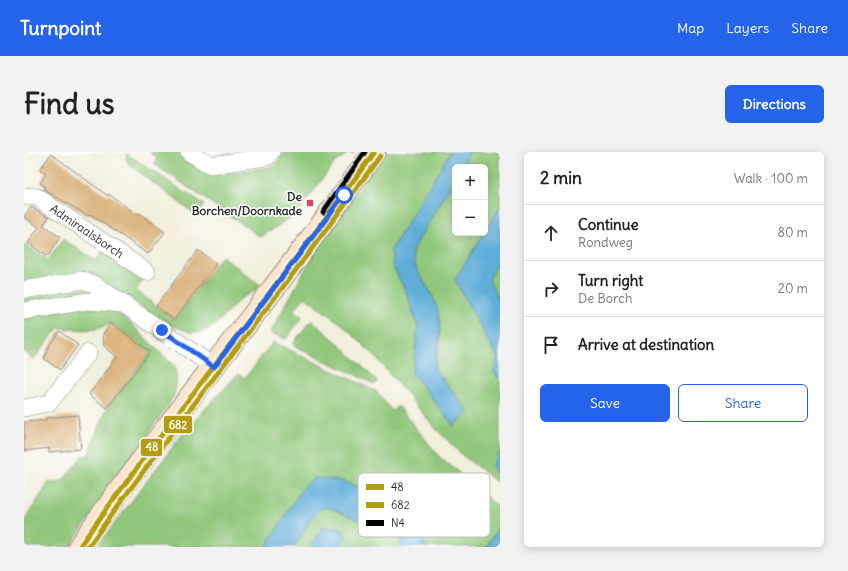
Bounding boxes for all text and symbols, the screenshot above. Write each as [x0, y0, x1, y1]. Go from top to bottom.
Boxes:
text: Turnpoint [20, 16, 101, 40]
text: Map [677, 19, 704, 37]
text: Layers [726, 19, 769, 37]
text: Share [791, 19, 828, 37]
button: Directions [725, 85, 824, 123]
text: Find us [24, 86, 115, 122]
map controls [452, 164, 488, 236]
button: + [452, 164, 488, 200]
text: 2 min [540, 167, 582, 189]
text: Walk · 100 m [734, 170, 808, 187]
route start [335, 186, 353, 204]
place label: De Borchen/Doornkade [192, 189, 303, 218]
marker: De Borchen/Doornkade [305, 198, 315, 208]
button: − [452, 200, 488, 236]
street label: Admiraalsborch [47, 201, 127, 261]
text: Continue [578, 215, 639, 234]
icon: ahead [540, 222, 562, 244]
text: 80 m [777, 224, 808, 241]
text: Rondweg [578, 234, 633, 251]
text: Turn right [578, 271, 643, 290]
icon: right [540, 278, 562, 300]
text: 20 m [778, 280, 808, 297]
text: De Borch [578, 290, 632, 307]
route end [153, 321, 171, 339]
icon: arrive [540, 334, 562, 356]
text: Arrive at destination [578, 335, 714, 354]
button: Save [540, 384, 670, 422]
button: Share [678, 384, 808, 422]
line badge: 682 [163, 415, 193, 434]
text: 682 [169, 418, 187, 432]
line badge: 48 [140, 438, 163, 457]
text: 48 [146, 440, 158, 454]
legend [358, 473, 490, 537]
text: 48 [391, 480, 404, 494]
text: 682 [391, 498, 410, 512]
text: N4 [391, 516, 405, 530]

